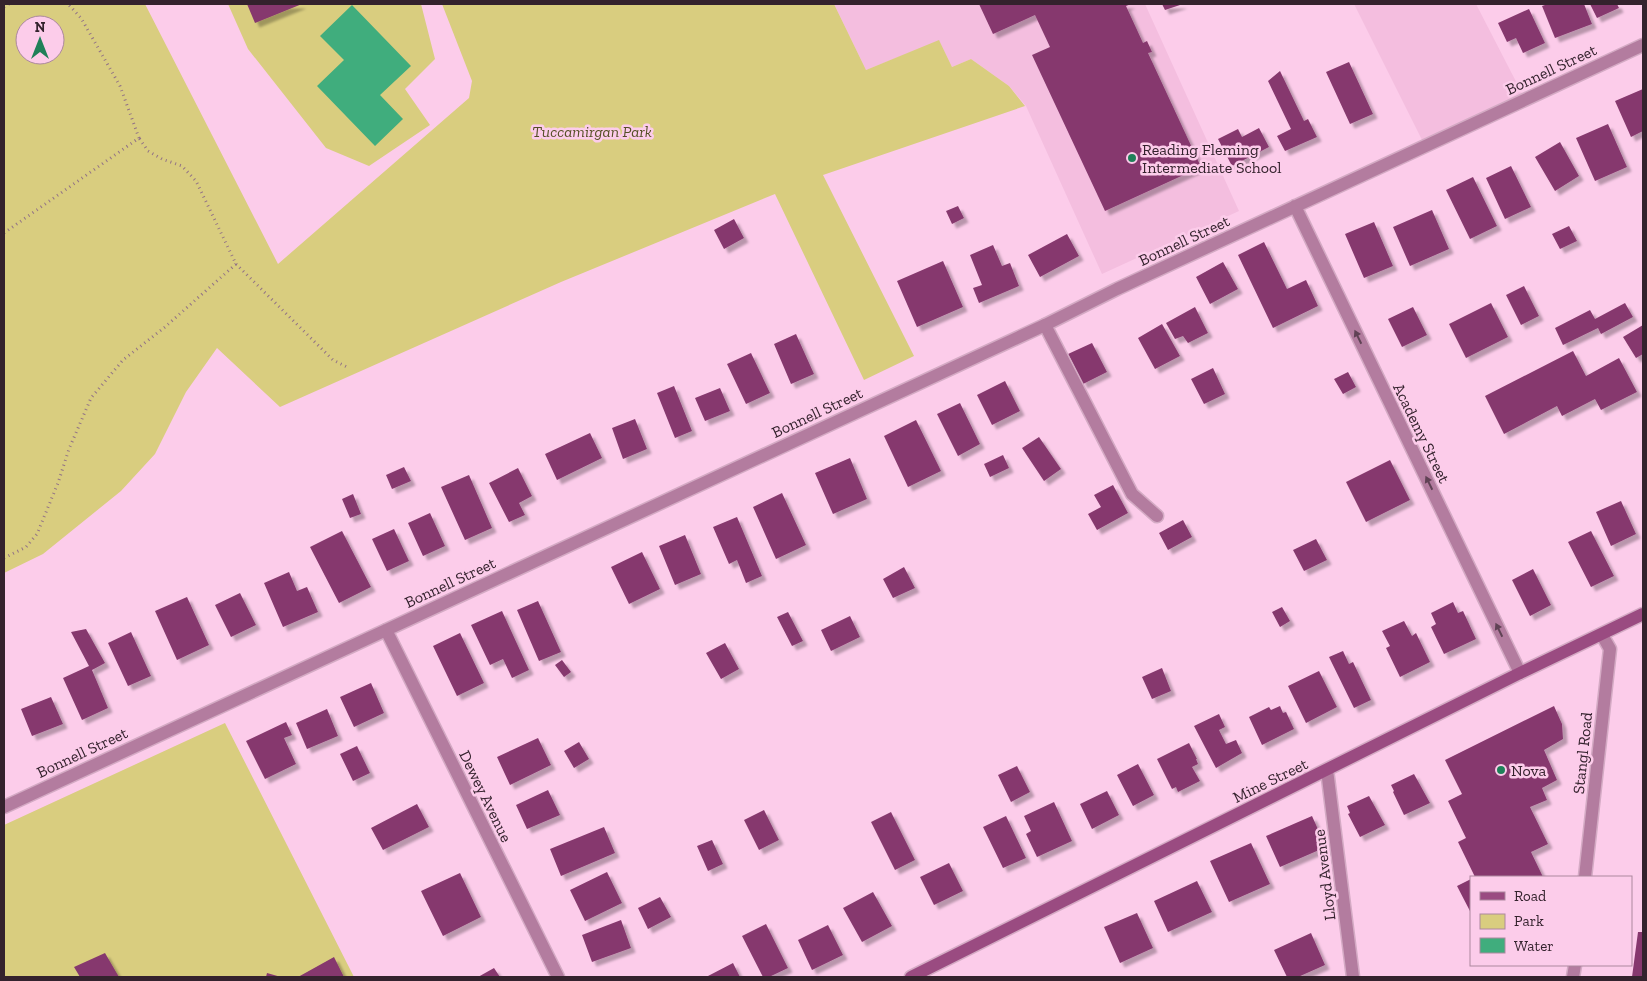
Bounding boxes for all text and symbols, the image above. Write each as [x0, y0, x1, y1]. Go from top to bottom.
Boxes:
north arrow [15, 15, 65, 65]
text: N [35, 19, 46, 36]
street label: Bonnell Street [1503, 40, 1600, 99]
park label: Tuccamirgan Park [532, 122, 652, 141]
place label: Reading Fleming Intermediate School [1142, 140, 1281, 177]
marker: Reading Fleming Intermediate School [1126, 152, 1138, 164]
street label: Bonnell Street [1136, 211, 1233, 270]
one-way arrow [1354, 329, 1362, 344]
street label: Academy Street [1389, 380, 1454, 486]
street label: Bonnell Street [769, 383, 866, 442]
one-way arrow [1424, 476, 1432, 490]
street label: Bonnell Street [402, 553, 499, 612]
one-way arrow [1495, 622, 1503, 637]
street label: Stangl Road [1569, 711, 1596, 795]
street label: Bonnell Street [34, 723, 131, 782]
street label: Dewey Avenue [455, 747, 516, 845]
street label: Mine Street [1230, 754, 1311, 807]
place label: Nova [1511, 761, 1547, 780]
marker: Nova [1495, 764, 1507, 776]
street label: Lloyd Avenue [1309, 828, 1340, 922]
legend [1470, 876, 1632, 966]
text: Road [1514, 887, 1547, 905]
text: Park [1514, 912, 1544, 930]
text: Water [1514, 937, 1554, 955]

